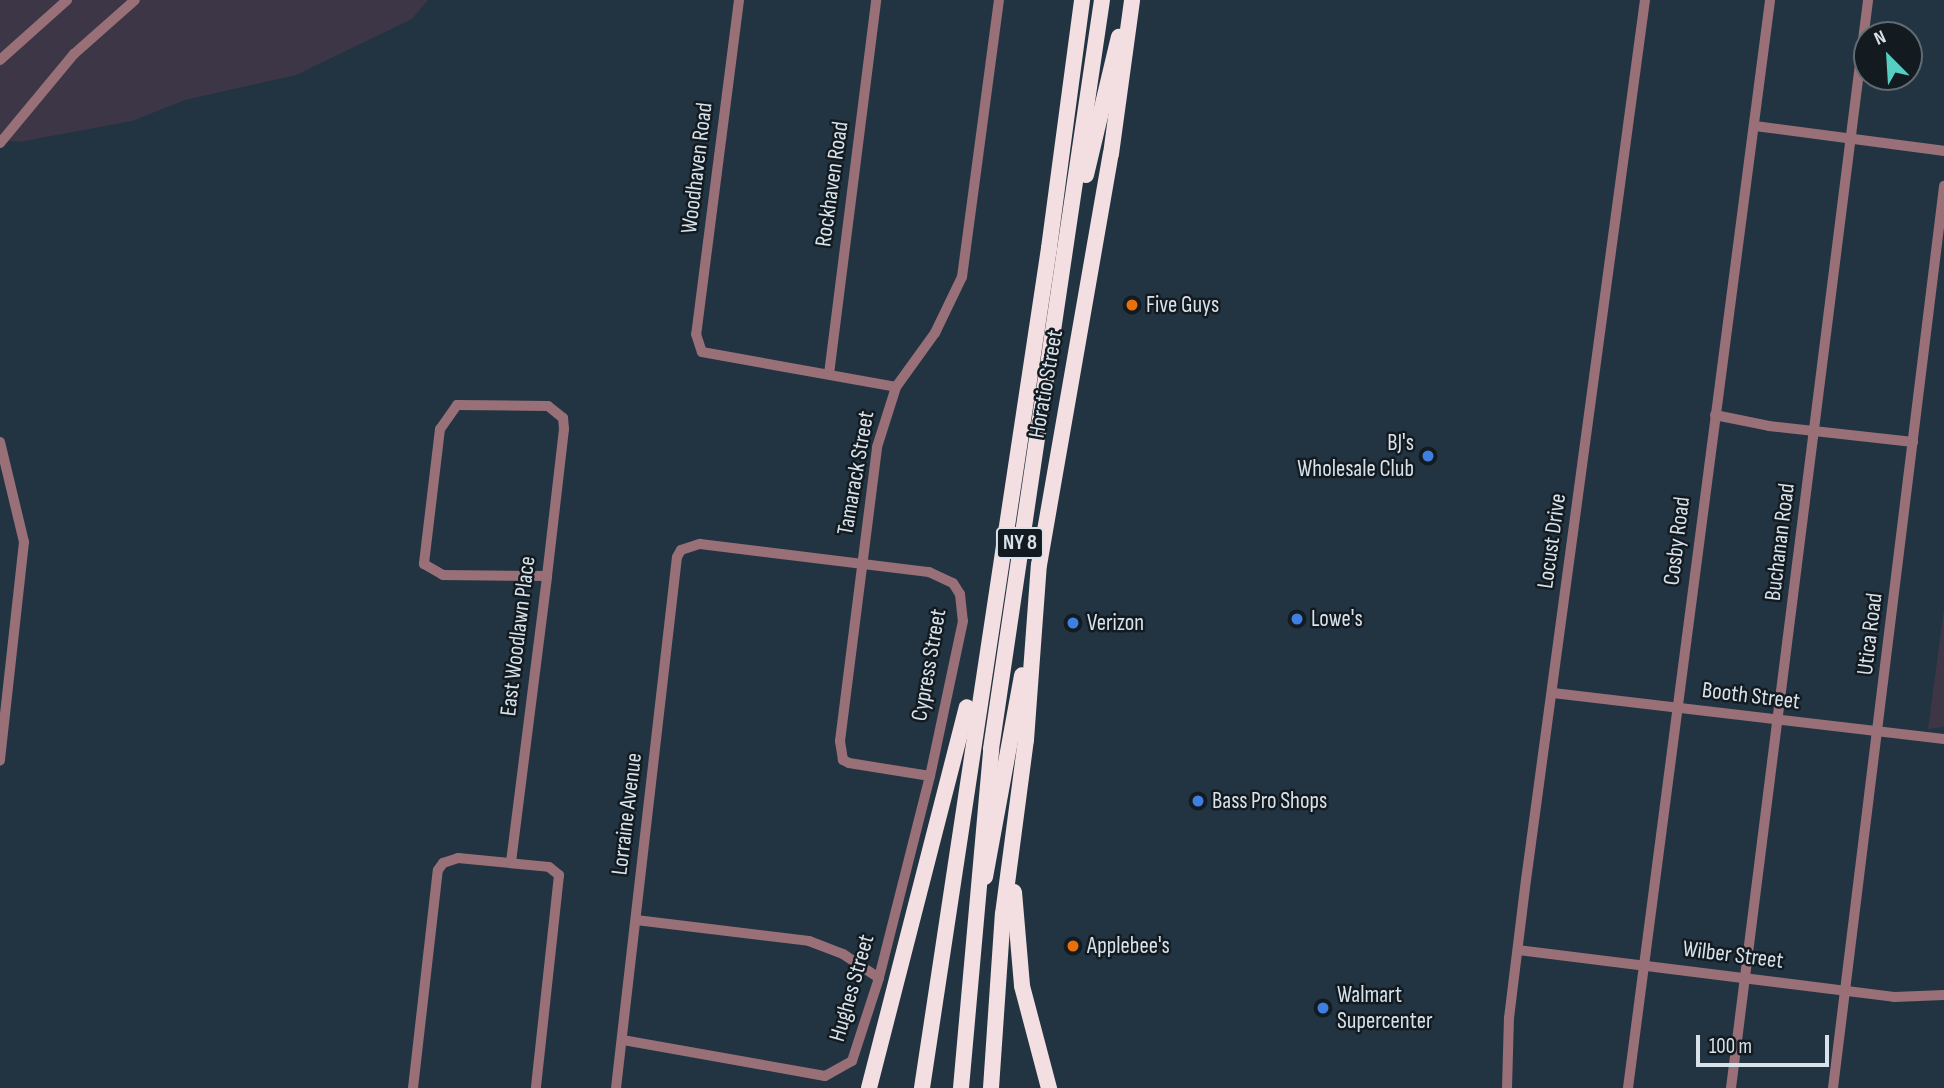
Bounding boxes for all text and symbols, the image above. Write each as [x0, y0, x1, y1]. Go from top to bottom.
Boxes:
north arrow [1853, 21, 1923, 91]
text: N [1871, 26, 1889, 51]
street label: Woodhaven Road [675, 101, 719, 235]
street label: Rockhaven Road [810, 120, 854, 248]
place label: Five Guys [1146, 291, 1219, 319]
marker: Five Guys [1124, 297, 1140, 313]
street label: Horatio Street [1023, 328, 1069, 440]
street label: Tamarack Street [832, 409, 880, 537]
place label: BJ's Wholesale Club [1297, 429, 1414, 483]
marker: BJ's Wholesale Club [1420, 448, 1436, 464]
street label: Buchanan Road [1759, 482, 1801, 602]
street label: Locust Drive [1532, 492, 1572, 590]
street label: Cosby Road [1658, 495, 1696, 587]
road number: NY 8 [996, 526, 1044, 560]
street label: East Woodlawn Place [495, 555, 541, 717]
street label: Utica Road [1851, 591, 1889, 677]
place label: Lowe's [1311, 605, 1363, 633]
street label: Cypress Street [906, 607, 952, 723]
place label: Verizon [1087, 609, 1144, 637]
marker: Lowe's [1289, 611, 1305, 627]
marker: Verizon [1065, 615, 1081, 631]
street label: Booth Street [1700, 676, 1802, 716]
street label: Lorraine Avenue [606, 751, 648, 877]
place label: Bass Pro Shops [1212, 787, 1327, 815]
marker: Bass Pro Shops [1190, 793, 1206, 809]
street label: Hughes Street [824, 931, 880, 1045]
place label: Applebee's [1087, 932, 1170, 960]
street label: Wilber Street [1681, 935, 1785, 975]
marker: Applebee's [1065, 938, 1081, 954]
place label: Walmart Supercenter [1337, 981, 1432, 1035]
marker: Walmart Supercenter [1315, 1000, 1331, 1016]
scale bar [1699, 1021, 1832, 1066]
text: 100 m [1709, 1034, 1752, 1059]

